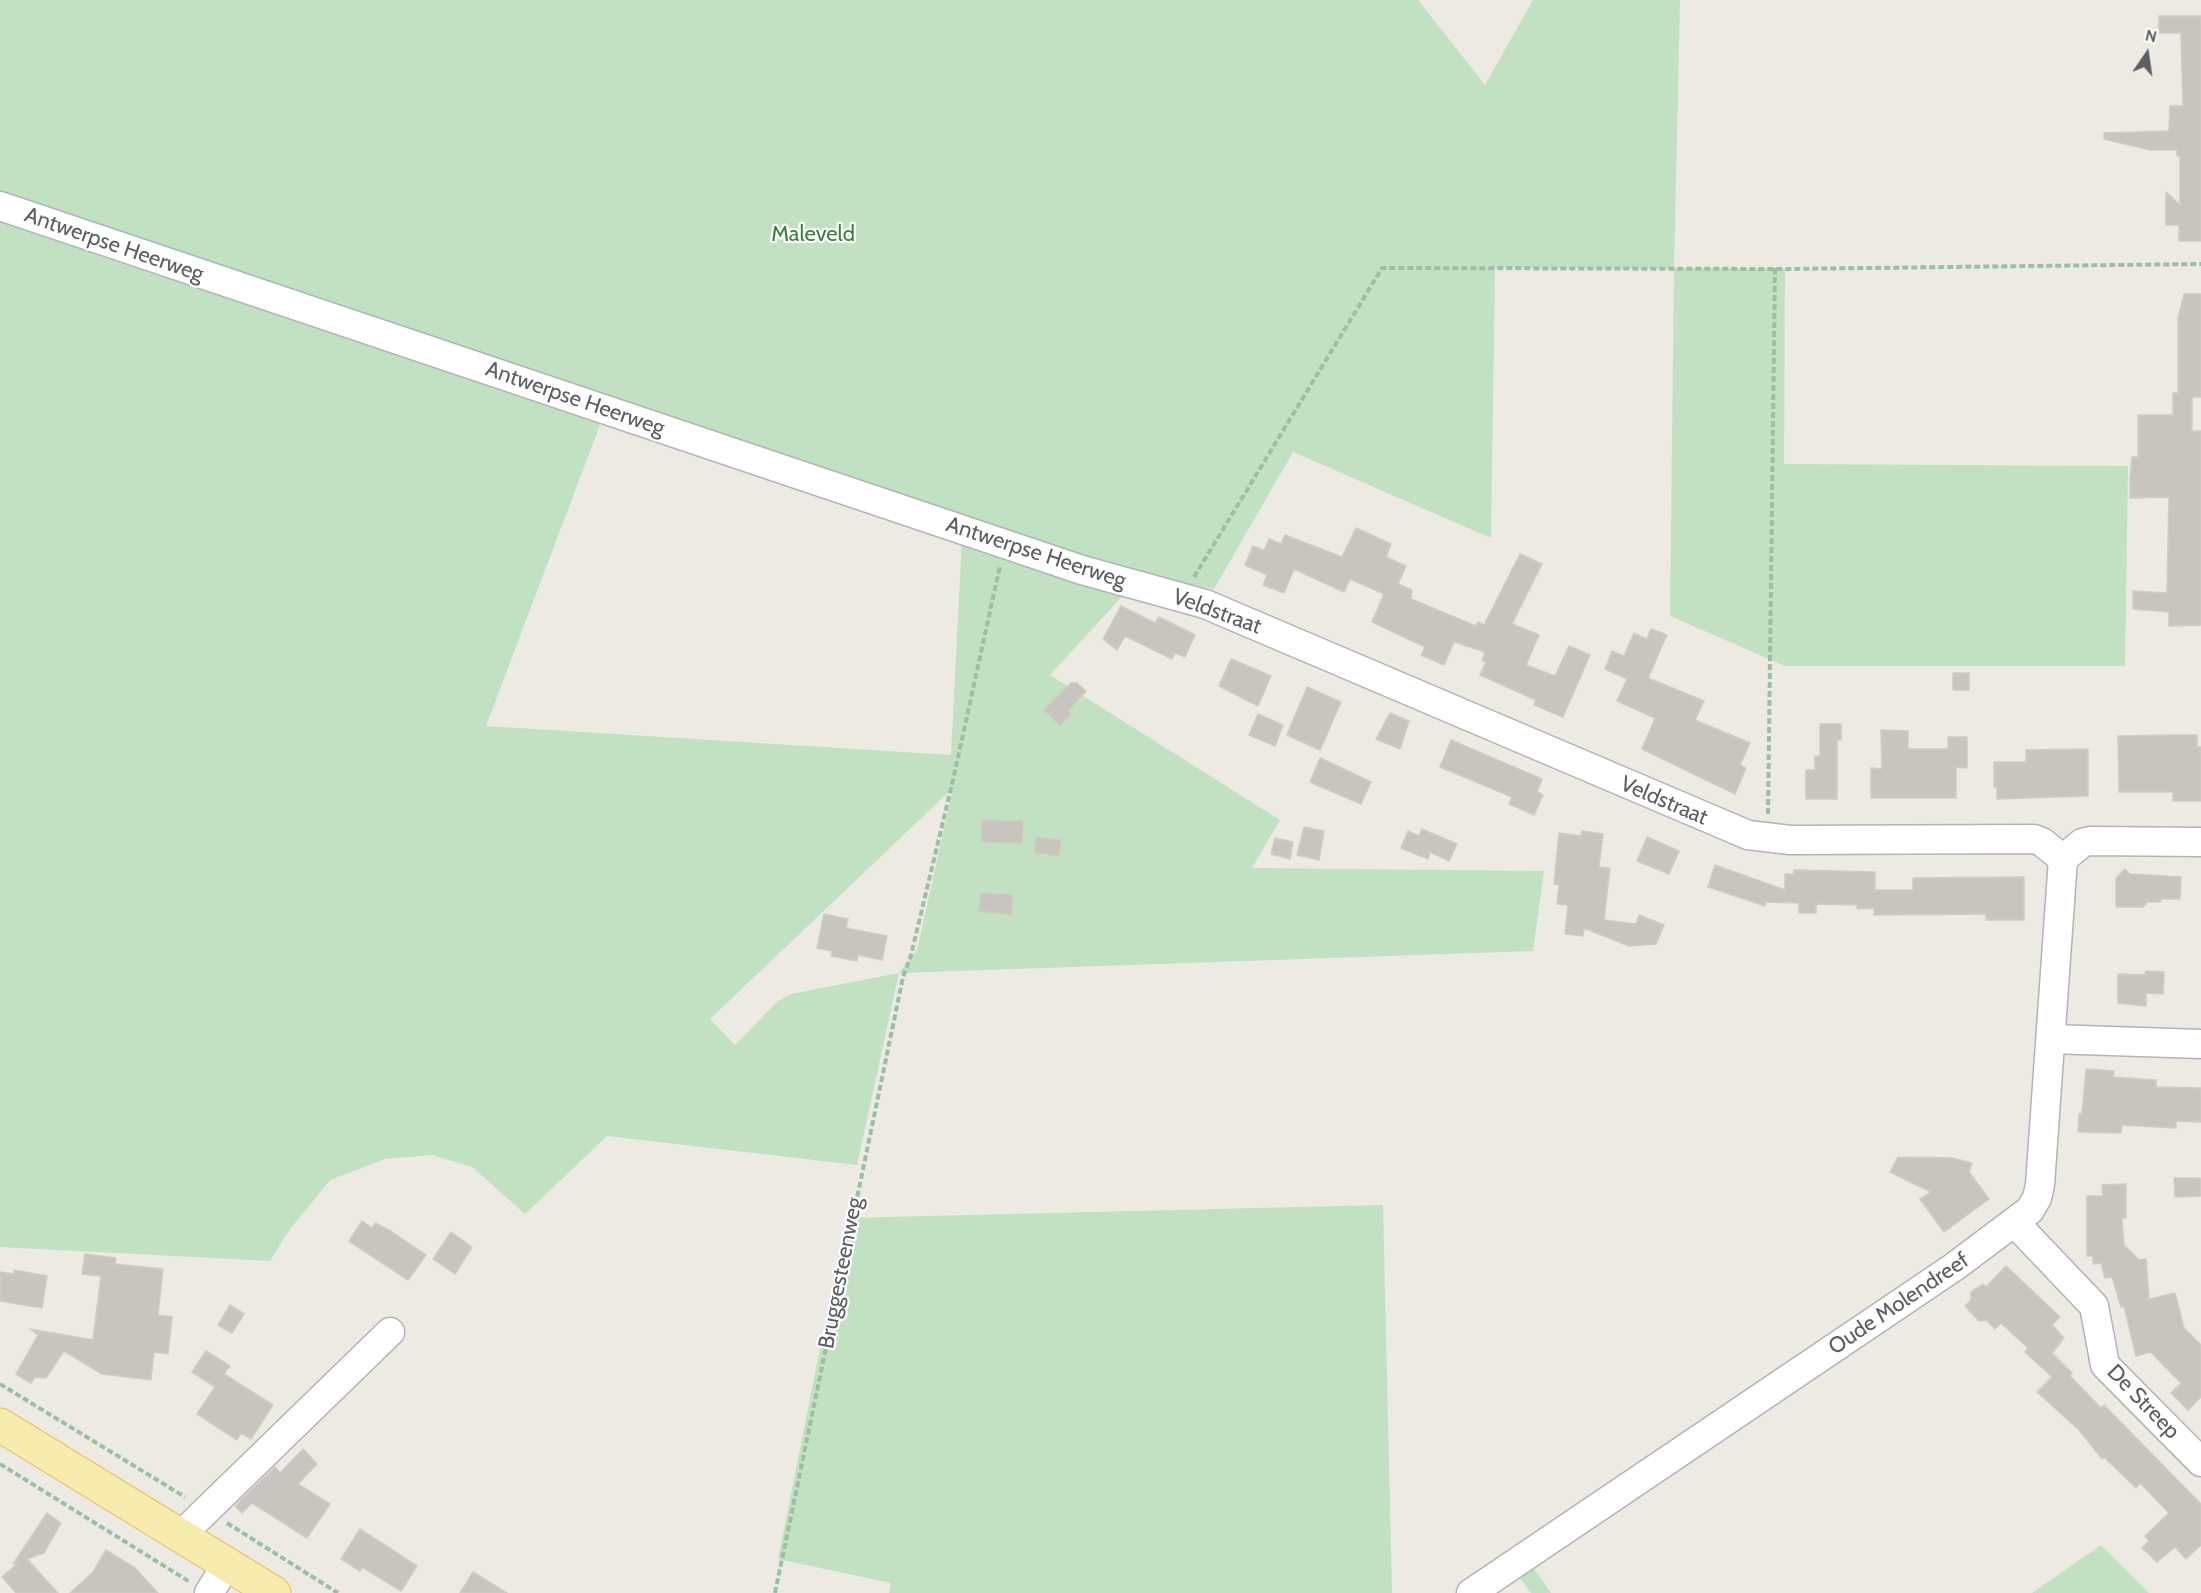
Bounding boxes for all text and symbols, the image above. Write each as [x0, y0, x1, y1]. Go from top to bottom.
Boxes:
north arrow [2117, 24, 2177, 84]
text: N [2144, 25, 2159, 47]
street label: Antwerpse Heerweg [21, 202, 207, 288]
park label: Maleveld [771, 222, 855, 248]
street label: Antwerpse Heerweg [482, 356, 668, 442]
street label: Antwerpse Heerweg [943, 511, 1129, 595]
street label: Veldstraat [1169, 584, 1265, 640]
street label: Veldstraat [1616, 771, 1712, 831]
street label: Bruggesteenweg [813, 1195, 869, 1351]
street label: Oude Molendreef [1824, 1247, 1974, 1361]
street label: De Streep [2101, 1359, 2185, 1445]

